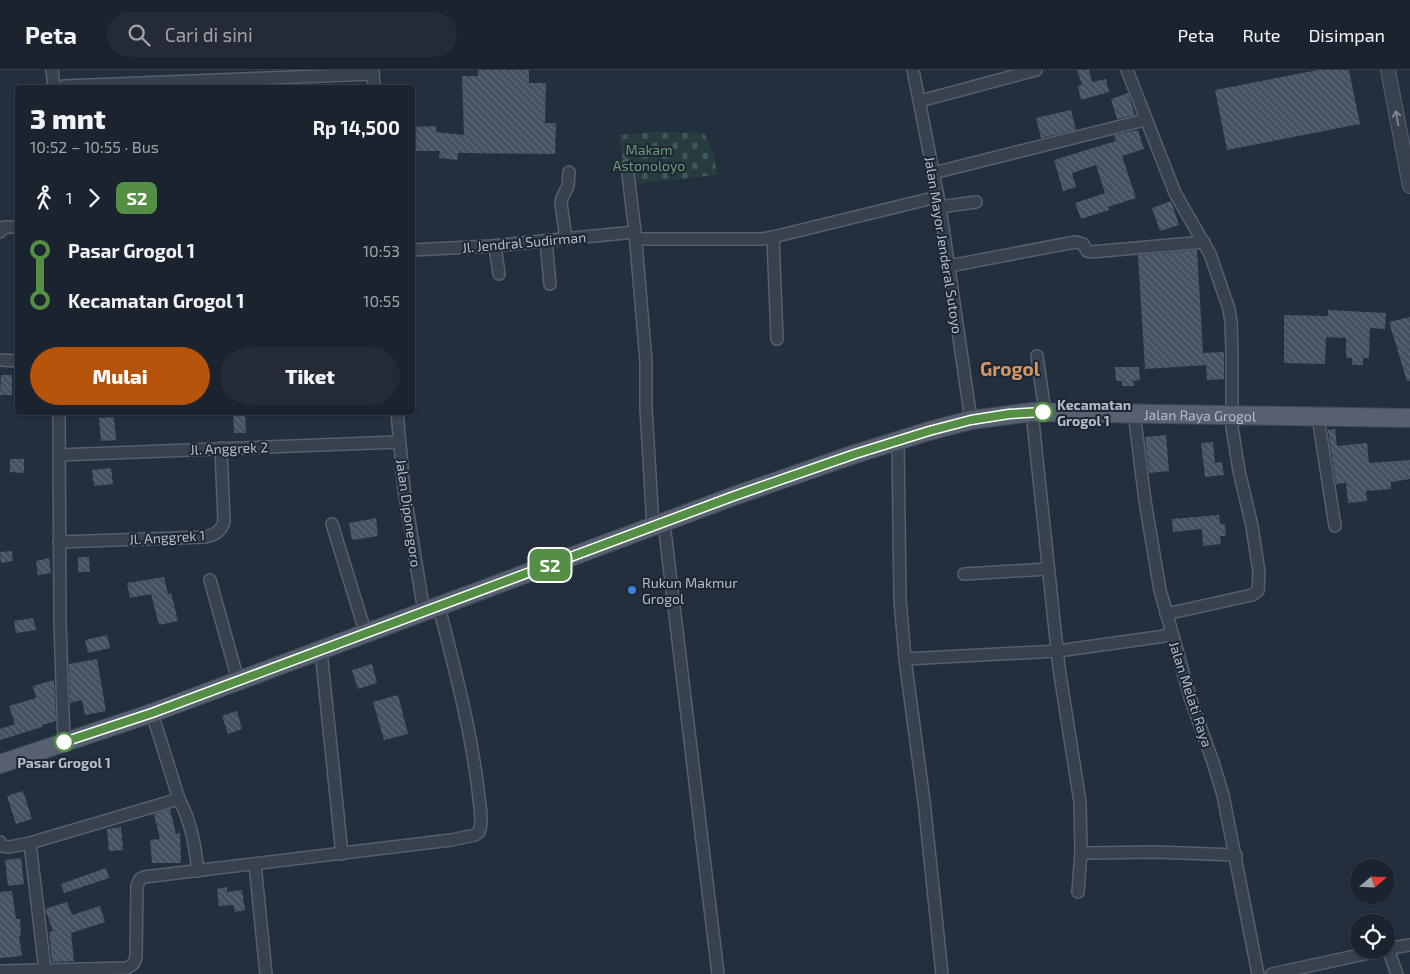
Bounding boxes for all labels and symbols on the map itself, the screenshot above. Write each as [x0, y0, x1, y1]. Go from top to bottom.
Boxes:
one-way arrow [1391, 111, 1401, 127]
park label: Makam Astonoloyo [613, 141, 685, 174]
street label: Jalan Mayor Jenderal Sutoyo [922, 155, 966, 335]
street label: Jl. Jendral Sudirman [461, 228, 587, 256]
district label: Grogol [980, 357, 1041, 380]
place label: Kecamatan Grogol 1 [1057, 396, 1131, 429]
marker: Kecamatan Grogol 1 [1033, 402, 1053, 422]
street label: Jalan Raya Grogol [1144, 405, 1257, 424]
street label: Jl. Anggrek 2 [190, 438, 269, 458]
street label: Jalan Diponegoro [393, 458, 425, 568]
street label: Jl. Anggrek 1 [129, 527, 205, 547]
line badge: S2 [528, 549, 572, 581]
place label: Rukun Makmur Grogol [642, 574, 738, 607]
marker: Rukun Makmur Grogol [626, 584, 638, 596]
street label: Jalan Melati Raya [1166, 639, 1216, 749]
marker: Pasar Grogol 1 [54, 732, 74, 752]
place label: Pasar Grogol 1 [17, 754, 111, 771]
north arrow [1350, 859, 1395, 904]

